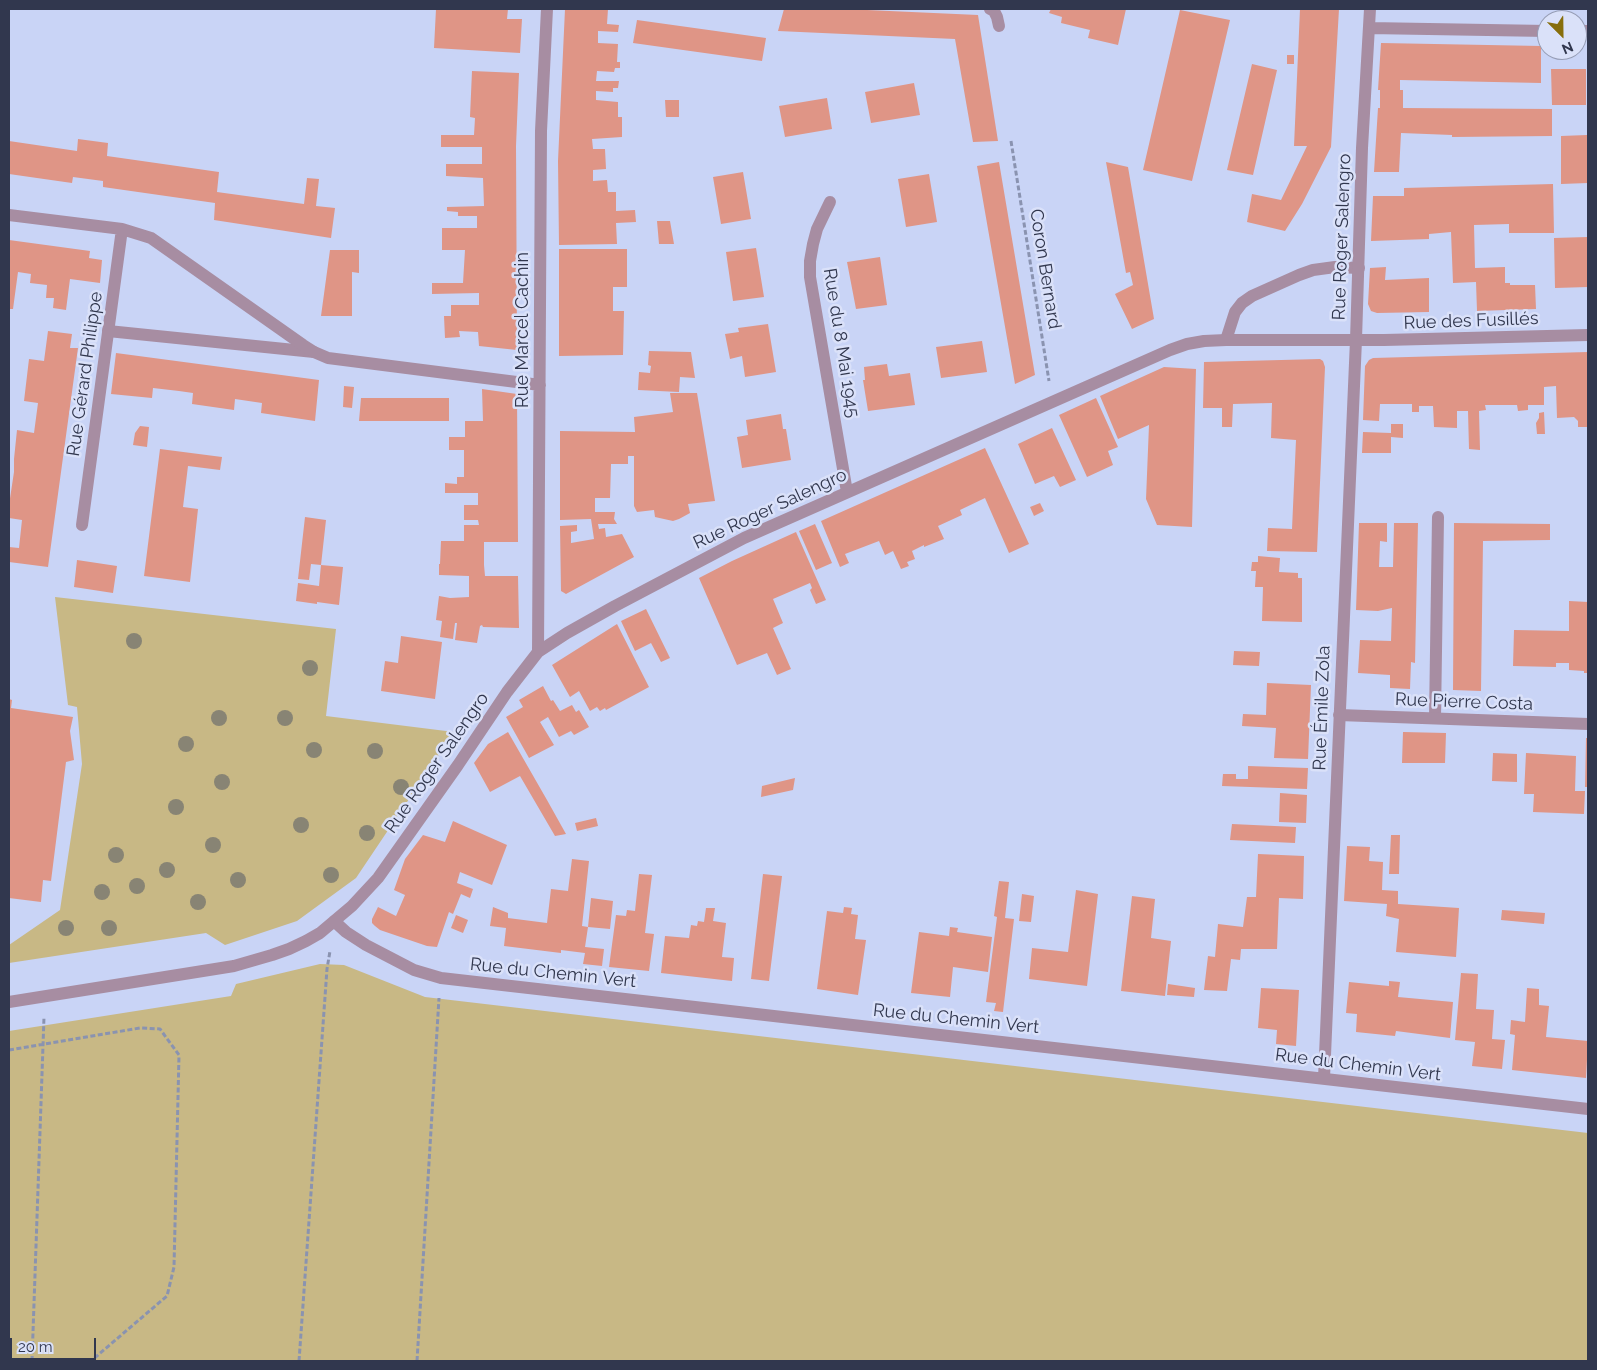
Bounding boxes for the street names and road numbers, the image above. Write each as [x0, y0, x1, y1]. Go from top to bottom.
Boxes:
street label: Rue Roger Salengro [1328, 153, 1356, 321]
street label: Coron Bernard [1025, 207, 1065, 331]
street label: Rue Marcel Cachin [512, 252, 534, 408]
street label: Rue du 8 Mai 1945 [819, 267, 863, 419]
street label: Rue Gérard Philippe [63, 290, 107, 458]
street label: Rue des Fusillés [1403, 308, 1539, 334]
street label: Rue Roger Salengro [690, 464, 850, 554]
street label: Rue Émile Zola [1309, 645, 1335, 771]
street label: Rue Roger Salengro [380, 688, 494, 838]
street label: Rue Pierre Costa [1395, 689, 1533, 715]
street label: Rue du Chemin Vert [469, 954, 637, 992]
street label: Rue du Chemin Vert [872, 1000, 1040, 1038]
street label: Rue du Chemin Vert [1274, 1044, 1442, 1086]

